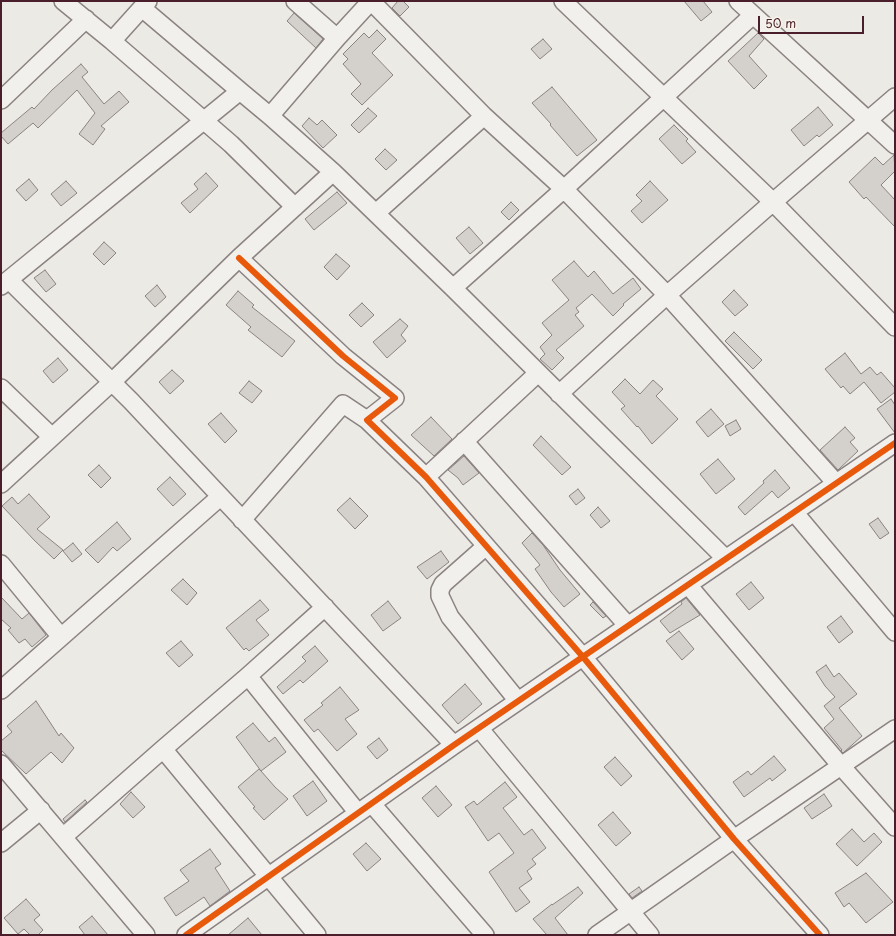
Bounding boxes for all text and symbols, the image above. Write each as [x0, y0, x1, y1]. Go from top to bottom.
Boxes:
scale bar [760, 8, 866, 34]
text: 50 m [765, 14, 796, 32]

